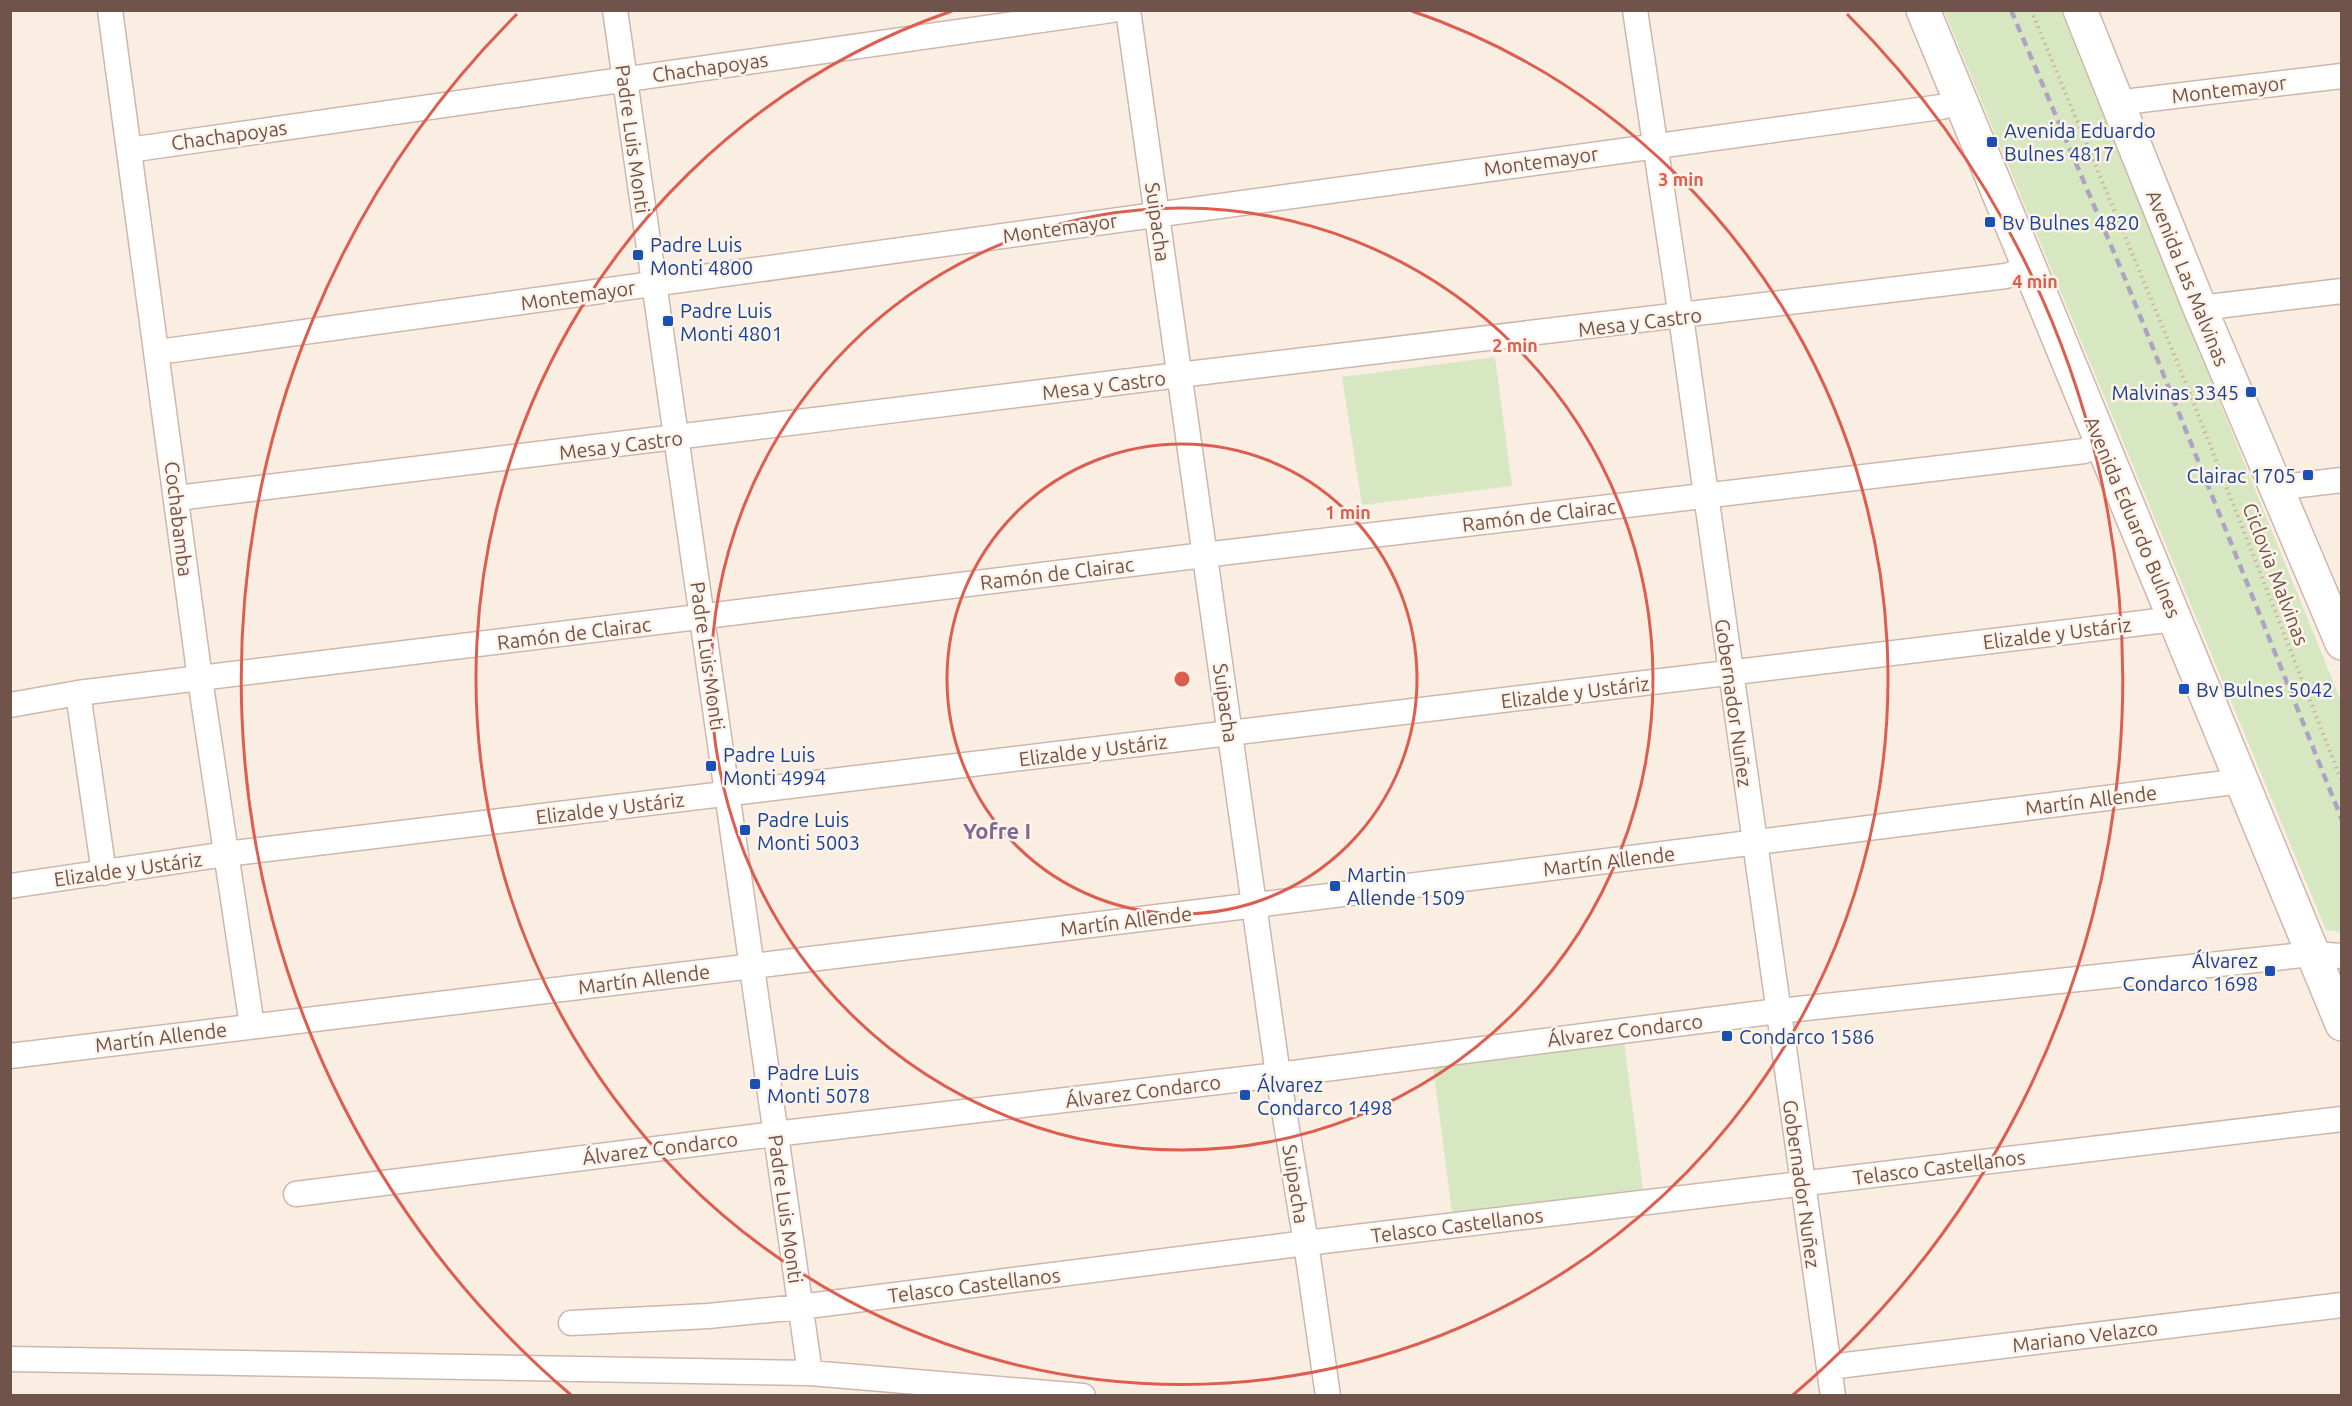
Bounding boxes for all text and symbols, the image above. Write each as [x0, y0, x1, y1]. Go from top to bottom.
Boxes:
street label: Chachapoyas [651, 47, 769, 87]
street label: Padre Luis Monti [611, 63, 655, 215]
street label: Montemayor [2170, 70, 2288, 107]
street label: Chachapoyas [170, 115, 288, 155]
place label: Avenida Eduardo Bulnes 4817 [2004, 119, 2156, 165]
marker: Avenida Eduardo Bulnes 4817 [1985, 135, 1999, 149]
street label: Montemayor [1482, 141, 1600, 180]
text: 3 min [1658, 169, 1704, 189]
street label: Suipacha [1141, 181, 1175, 263]
street label: Avenida Las Malvinas [2142, 187, 2234, 369]
street label: Montemayor [1001, 208, 1119, 247]
place label: Bv Bulnes 4820 [2002, 211, 2139, 234]
marker: Bv Bulnes 4820 [1983, 215, 1997, 229]
place label: Padre Luis Monti 4800 [650, 233, 753, 279]
marker: Padre Luis Monti 4800 [631, 248, 645, 262]
text: 4 min [2012, 271, 2058, 291]
street label: Montemayor [519, 275, 637, 314]
place label: Padre Luis Monti 4801 [680, 299, 783, 345]
street label: Mesa y Castro [1577, 303, 1703, 341]
marker: Padre Luis Monti 4801 [661, 314, 675, 328]
text: 2 min [1492, 335, 1538, 355]
street label: Mesa y Castro [1041, 366, 1167, 404]
place label: Malvinas 3345 [2111, 381, 2239, 404]
marker: Malvinas 3345 [2244, 385, 2258, 399]
street label: Avenida Eduardo Bulnes [2080, 413, 2186, 621]
street label: Mesa y Castro [558, 426, 684, 464]
street label: Cochabamba [161, 460, 197, 578]
place label: Clairac 1705 [2186, 464, 2296, 487]
marker: Clairac 1705 [2301, 468, 2315, 482]
street label: Ramón de Clairac [1461, 494, 1617, 536]
street label: Ciclovia Malvinas [2238, 500, 2314, 648]
text: 1 min [1325, 502, 1371, 522]
street label: Ramón de Clairac [979, 552, 1135, 594]
street label: Padre Luis Monti [686, 580, 730, 732]
street label: Ramón de Clairac [496, 612, 652, 654]
street label: Elizalde y Ustáriz [1981, 612, 2133, 654]
street label: Gobernador Nuñez [1711, 617, 1757, 789]
street label: Suipacha [1209, 662, 1243, 744]
centre of rings [1172, 669, 1192, 689]
street label: Elizalde y Ustáriz [1499, 671, 1651, 713]
place label: Bv Bulnes 5042 [2196, 678, 2333, 701]
marker: Bv Bulnes 5042 [2177, 682, 2191, 696]
street label: Elizalde y Ustáriz [1017, 729, 1169, 771]
place label: Padre Luis Monti 4994 [723, 743, 826, 789]
marker: Padre Luis Monti 4994 [704, 759, 718, 773]
street label: Martín Allende [2024, 781, 2158, 819]
street label: Elizalde y Ustáriz [534, 787, 686, 829]
place label: Padre Luis Monti 5003 [757, 808, 860, 854]
district label: Yofre I [963, 818, 1031, 843]
marker: Padre Luis Monti 5003 [738, 823, 752, 837]
street label: Martín Allende [1542, 842, 1676, 880]
street label: Elizalde y Ustáriz [52, 847, 204, 891]
place label: Martin Allende 1509 [1347, 863, 1465, 909]
marker: Martin Allende 1509 [1328, 879, 1342, 893]
street label: Martín Allende [1059, 902, 1193, 940]
place label: Álvarez Condarco 1698 [2122, 949, 2258, 995]
street label: Martín Allende [577, 960, 711, 998]
marker: Álvarez Condarco 1698 [2263, 964, 2277, 978]
street label: Álvarez Condarco [1546, 1009, 1704, 1051]
street label: Martín Allende [94, 1018, 228, 1056]
place label: Condarco 1586 [1739, 1025, 1875, 1048]
marker: Condarco 1586 [1720, 1029, 1734, 1043]
place label: Padre Luis Monti 5078 [767, 1061, 870, 1107]
street label: Álvarez Condarco [1064, 1070, 1222, 1112]
place label: Álvarez Condarco 1498 [1257, 1073, 1393, 1119]
marker: Padre Luis Monti 5078 [748, 1077, 762, 1091]
marker: Álvarez Condarco 1498 [1238, 1088, 1252, 1102]
street label: Gobernador Nuñez [1779, 1098, 1825, 1270]
street label: Álvarez Condarco [581, 1127, 739, 1169]
street label: Padre Luis Monti [764, 1133, 808, 1285]
street label: Suipacha [1278, 1143, 1314, 1225]
street label: Telasco Castellanos [1851, 1145, 2027, 1189]
street label: Telasco Castellanos [1369, 1203, 1545, 1247]
street label: Telasco Castellanos [886, 1263, 1062, 1307]
street label: Mariano Velazco [2011, 1316, 2159, 1356]

